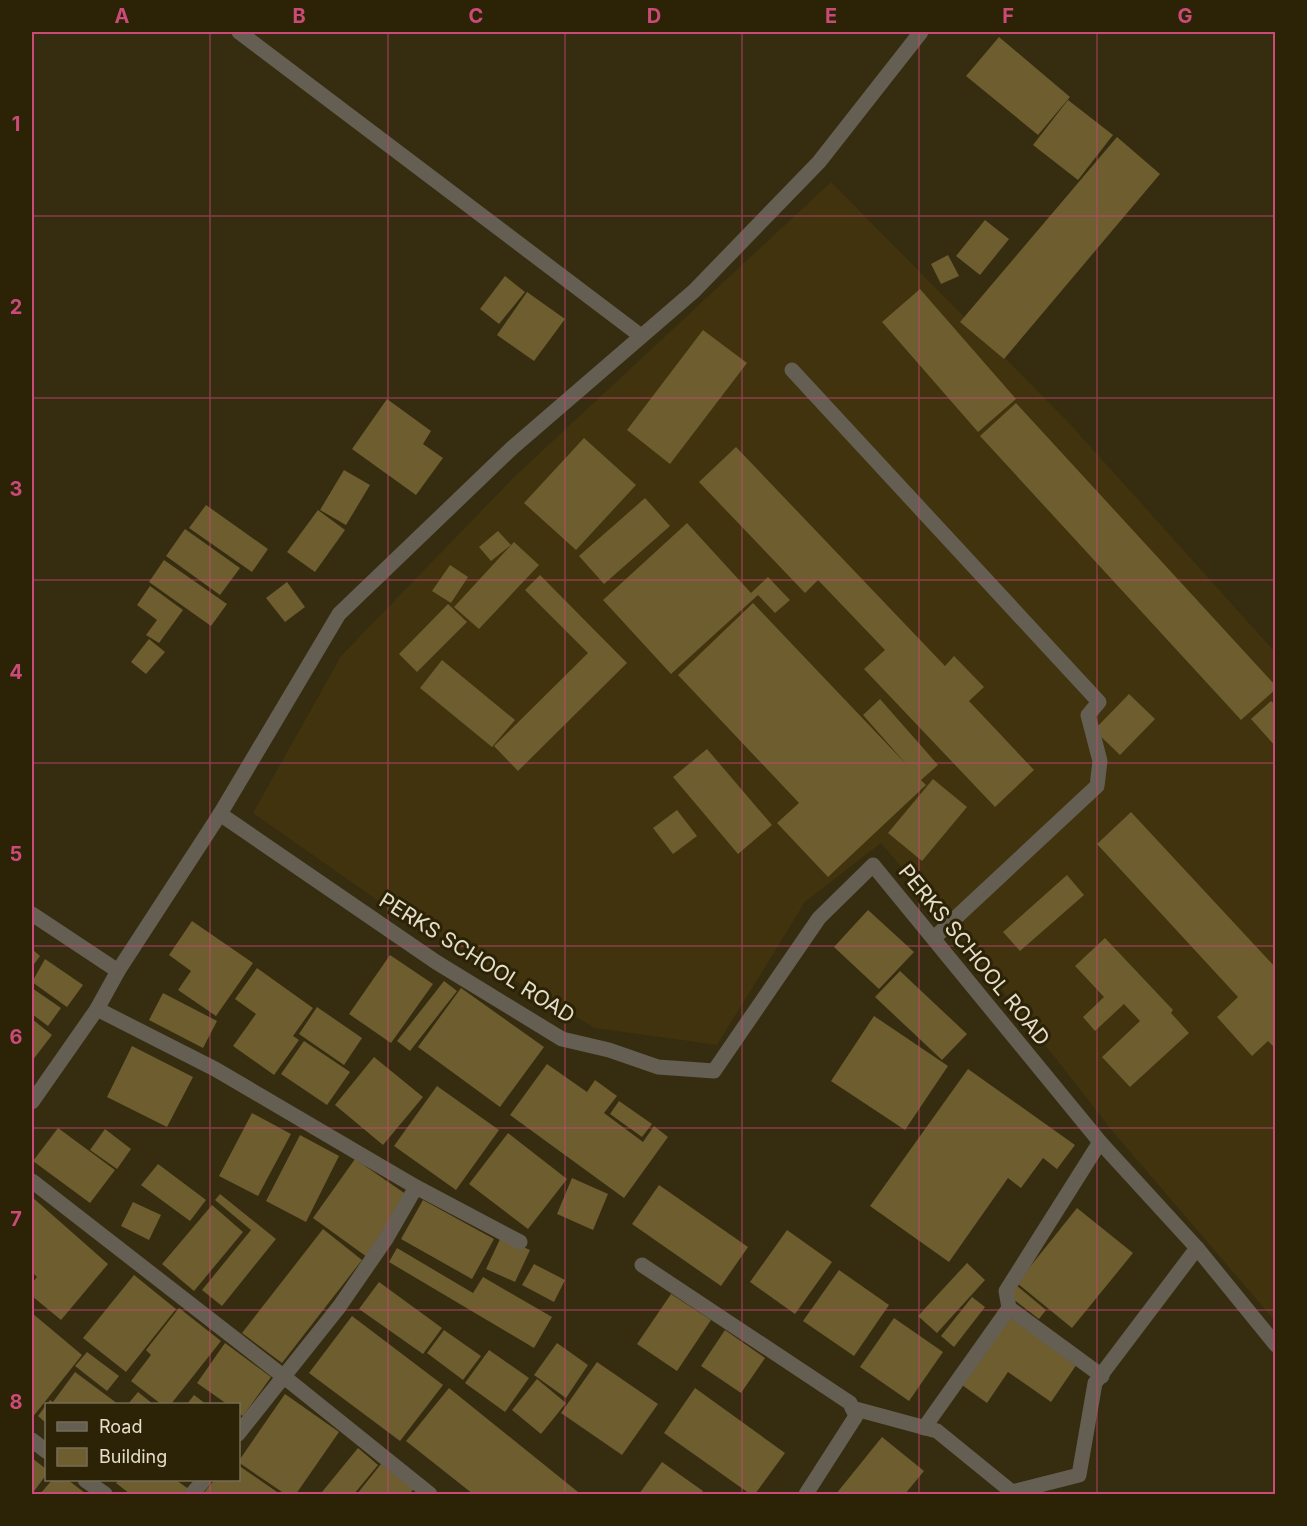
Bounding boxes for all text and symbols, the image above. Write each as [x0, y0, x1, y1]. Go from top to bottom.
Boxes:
text: A [115, 4, 130, 28]
text: B [292, 4, 306, 28]
text: C [469, 4, 483, 28]
text: D [647, 4, 661, 28]
text: E [825, 4, 837, 28]
text: F [1002, 4, 1014, 28]
text: G [1177, 4, 1193, 28]
text: 1 [12, 112, 20, 136]
text: 2 [10, 295, 22, 319]
text: 3 [10, 477, 22, 501]
text: 4 [9, 660, 23, 684]
text: 5 [10, 842, 22, 866]
street label: PERKS SCHOOL ROAD [894, 859, 1055, 1050]
street label: PERKS SCHOOL ROAD [375, 887, 580, 1028]
text: 6 [10, 1025, 23, 1049]
text: 7 [10, 1207, 22, 1231]
text: 8 [9, 1390, 23, 1414]
legend [45, 1403, 240, 1481]
text: Road [99, 1416, 142, 1437]
text: Building [99, 1446, 167, 1467]

